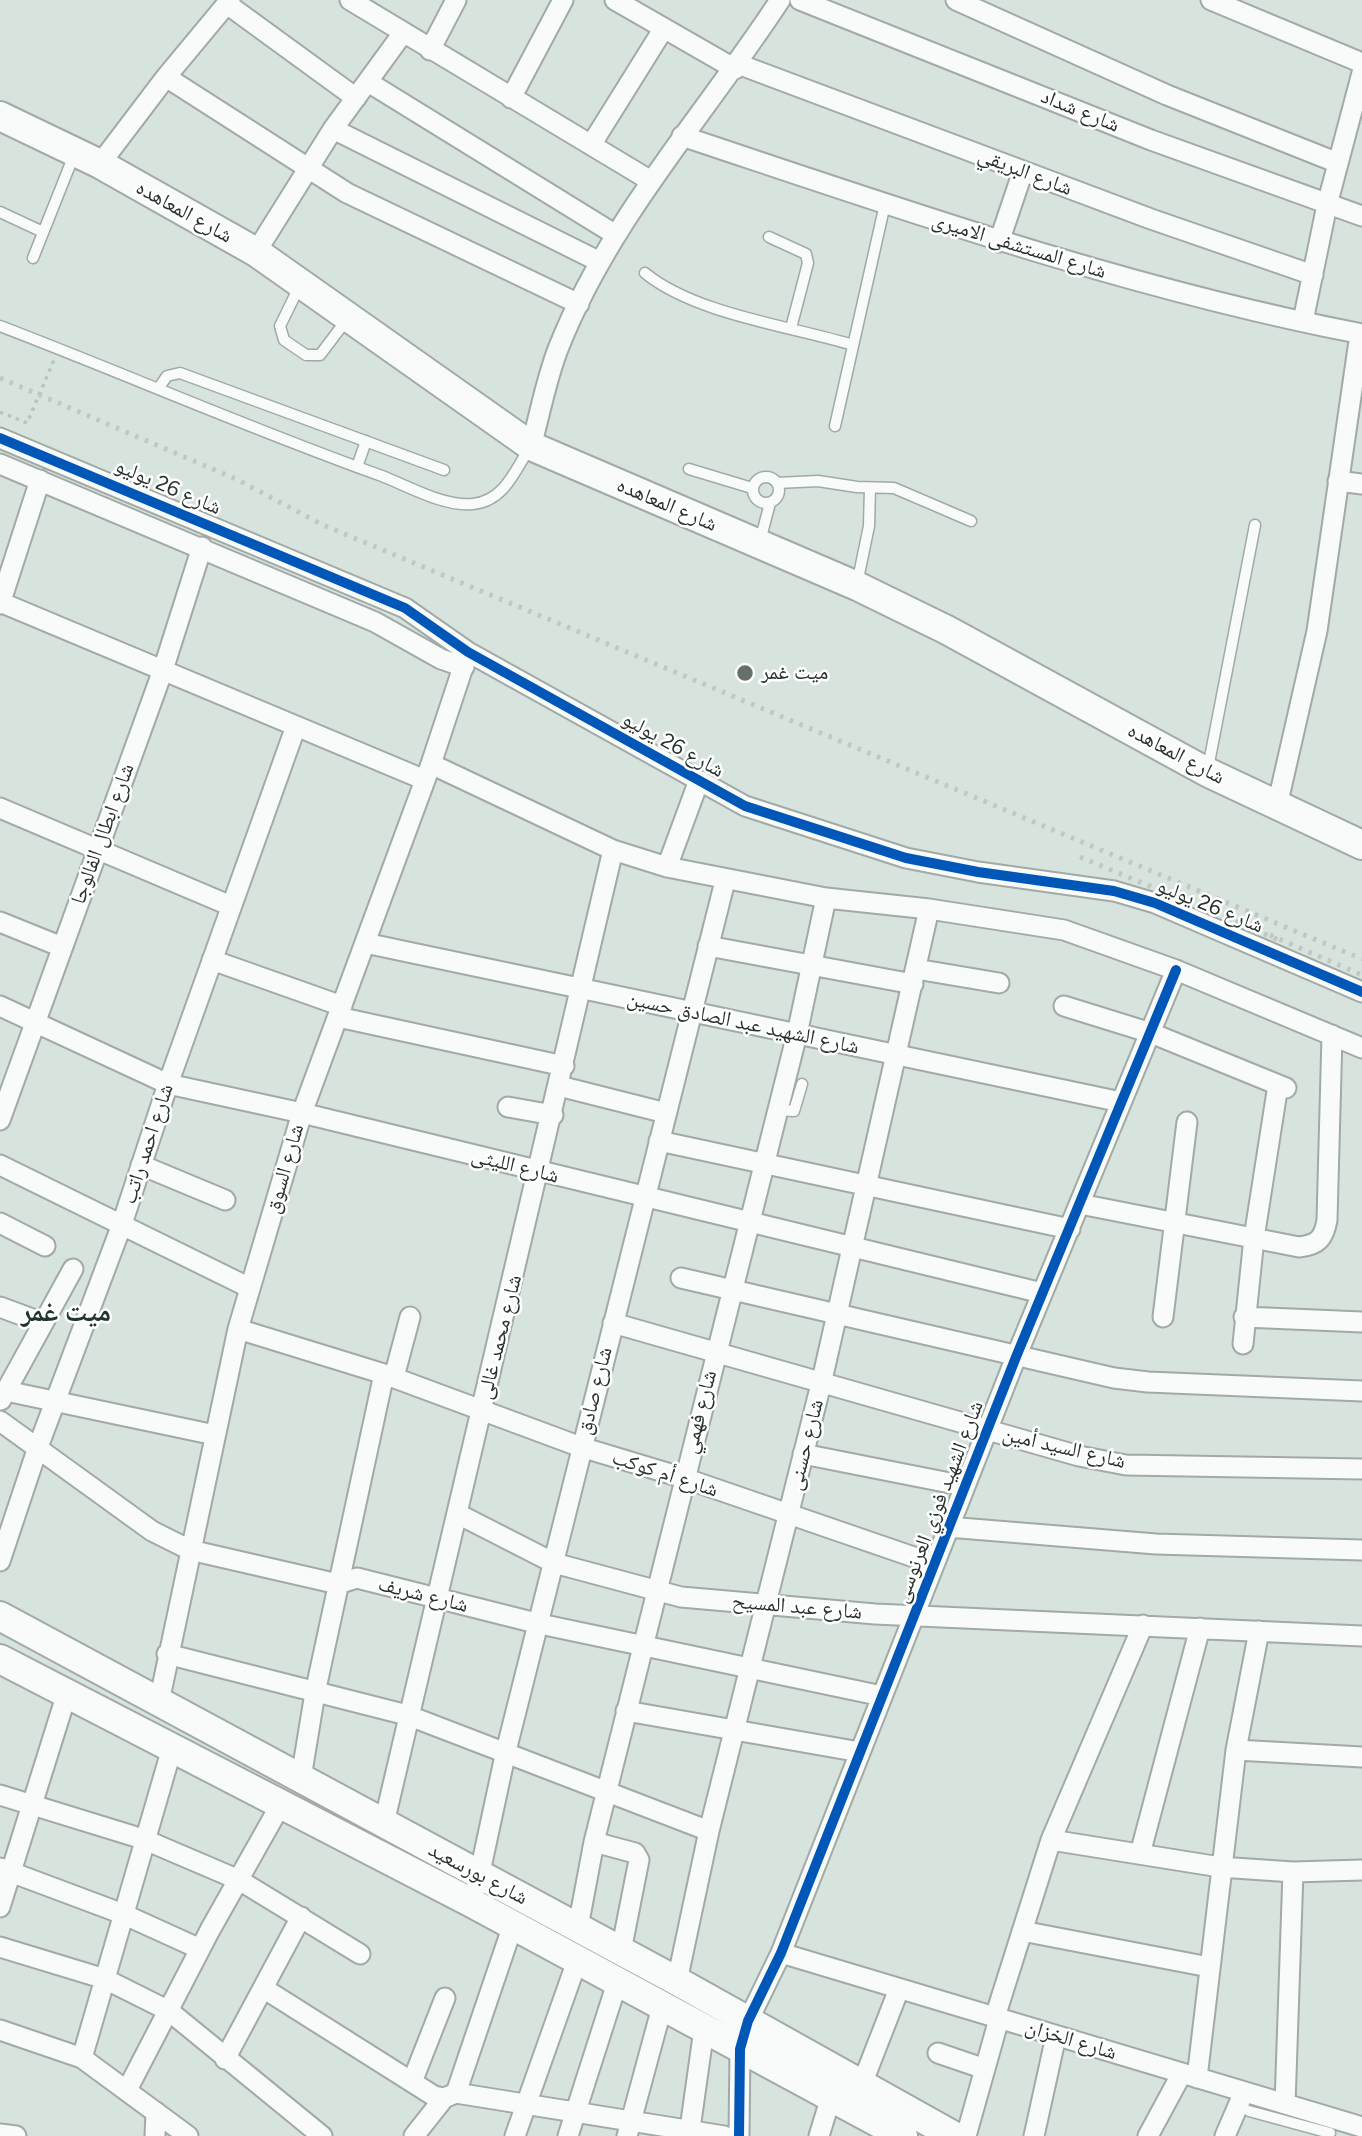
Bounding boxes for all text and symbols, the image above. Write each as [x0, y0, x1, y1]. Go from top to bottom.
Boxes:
street label: شارع شداد [1037, 84, 1123, 138]
street label: شارع البريقي [974, 143, 1076, 201]
street label: شارع المعاهده [131, 175, 237, 249]
street label: شارع المستشفى الاميرى [929, 208, 1109, 284]
street label: شارع 26 يوليو [111, 453, 225, 521]
street label: شارع المعاهده [613, 473, 721, 537]
place label: ميت غمر [761, 660, 828, 686]
marker: ميت غمر [735, 663, 755, 683]
street label: شارع 26 يوليو [618, 707, 728, 783]
street label: شارع المعاهده [1123, 718, 1229, 790]
street label: شارع ابطال الفالوجا [66, 760, 140, 908]
street label: شارع 26 يوليو [1153, 873, 1267, 939]
street label: شارع الشهيد عبد الصادق حسين [625, 986, 861, 1060]
street label: شارع احمد راتب [117, 1081, 179, 1207]
street label: شارع السوق [260, 1121, 310, 1217]
street label: شارع الليثى [469, 1143, 561, 1189]
street label: شارع محمد غالى [472, 1272, 528, 1402]
district label: ميت غمر [21, 1296, 111, 1330]
street label: شارع صادق [572, 1345, 618, 1437]
street label: شارع فهمي [677, 1368, 723, 1456]
street label: شارع حسنى [783, 1397, 829, 1493]
street label: شارع الشهيد فوزي العرنوسى [889, 1397, 989, 1607]
street label: شارع السيد أمين [1000, 1422, 1128, 1474]
street label: شارع أم كوكب [609, 1445, 721, 1503]
street label: شارع شريف [375, 1572, 471, 1618]
street label: شارع عبد المسيح [731, 1589, 863, 1625]
street label: شارع بورسعيد [424, 1837, 532, 1911]
street label: شارع الخزان [1022, 2014, 1120, 2066]

